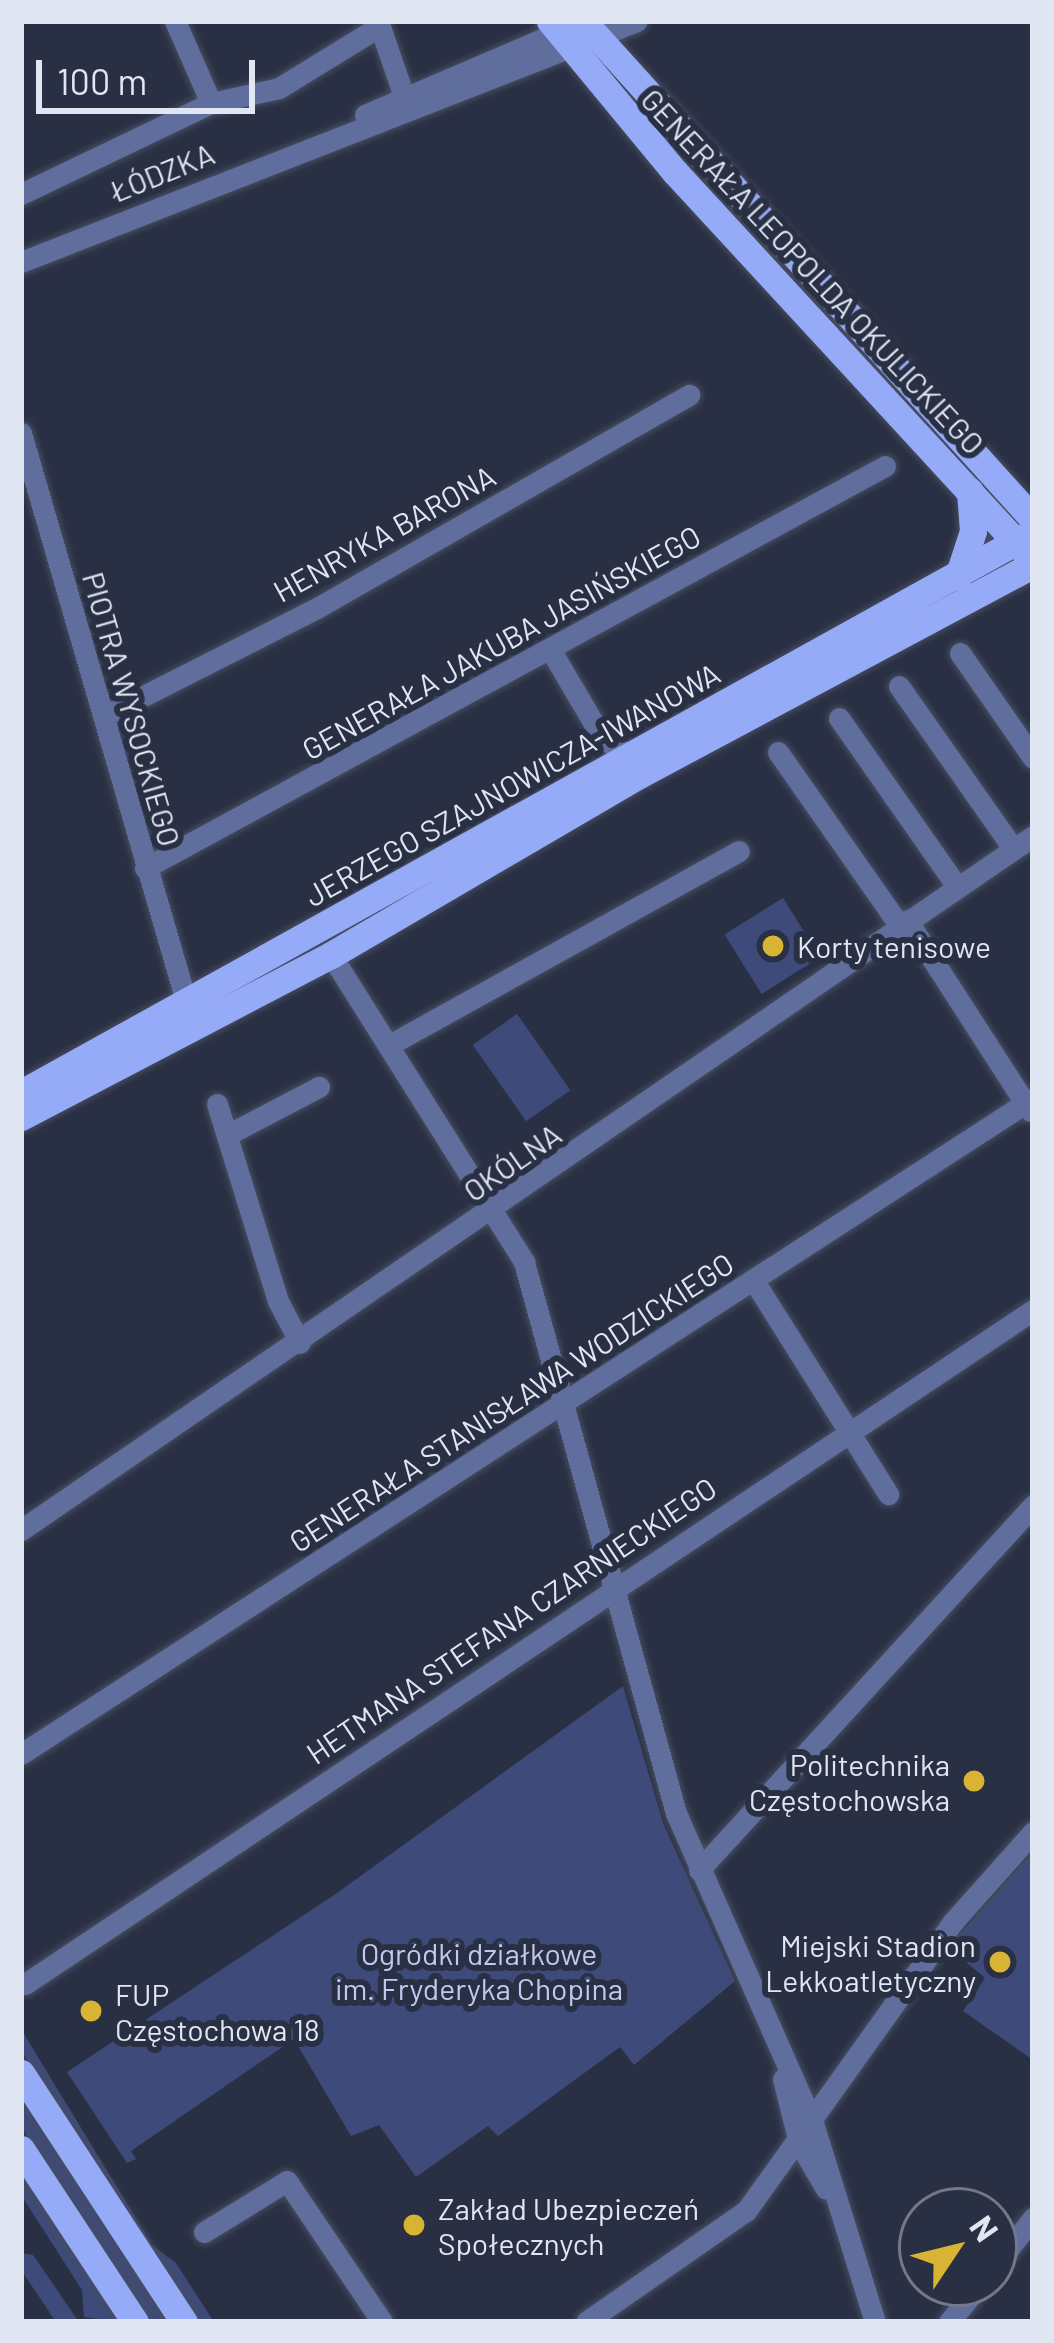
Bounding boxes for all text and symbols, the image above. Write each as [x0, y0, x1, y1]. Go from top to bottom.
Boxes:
scale bar [42, 36, 261, 110]
text: 100 m [57, 59, 147, 102]
street label: GENERAŁA LEOPOLDA OKULICKIEGO [634, 81, 992, 461]
street label: ŁÓDZKA [105, 135, 219, 209]
street label: HENRYKA BARONA [267, 457, 501, 609]
street label: GENERAŁA JAKUBA JASIŃSKIEGO [296, 517, 706, 767]
street label: PIOTRA WYSOCKIEGO [76, 568, 188, 850]
street label: JERZEGO SZAJNOWICZA-IWANOWA [298, 655, 726, 913]
place label: Korty tenisowe [797, 928, 991, 964]
marker: Korty tenisowe [760, 933, 786, 959]
street label: OKÓLNA [456, 1115, 568, 1209]
street label: GENERAŁA STANISŁAWA WODZICKIEGO [282, 1245, 740, 1559]
street label: HETMANA STEFANA CZARNIECKIEGO [299, 1469, 723, 1771]
place label: Politechnika Częstochowska [749, 1746, 950, 1816]
marker: Politechnika Częstochowska [961, 1768, 987, 1794]
place label: Miejski Stadion Lekkoatletyczny [765, 1927, 976, 1998]
park label: Ogródki działkowe im. Fryderyka Chopina [335, 1935, 623, 2006]
marker: Miejski Stadion Lekkoatletyczny [987, 1949, 1013, 1975]
place label: FUP Częstochowa 18 [115, 1976, 320, 2046]
marker: FUP Częstochowa 18 [78, 1998, 104, 2024]
north arrow [898, 2187, 1018, 2307]
place label: Zakład Ubezpieczeń Społecznych [438, 2190, 699, 2260]
text: N [962, 2208, 1008, 2249]
marker: Zakład Ubezpieczeń Społecznych [401, 2212, 427, 2238]

